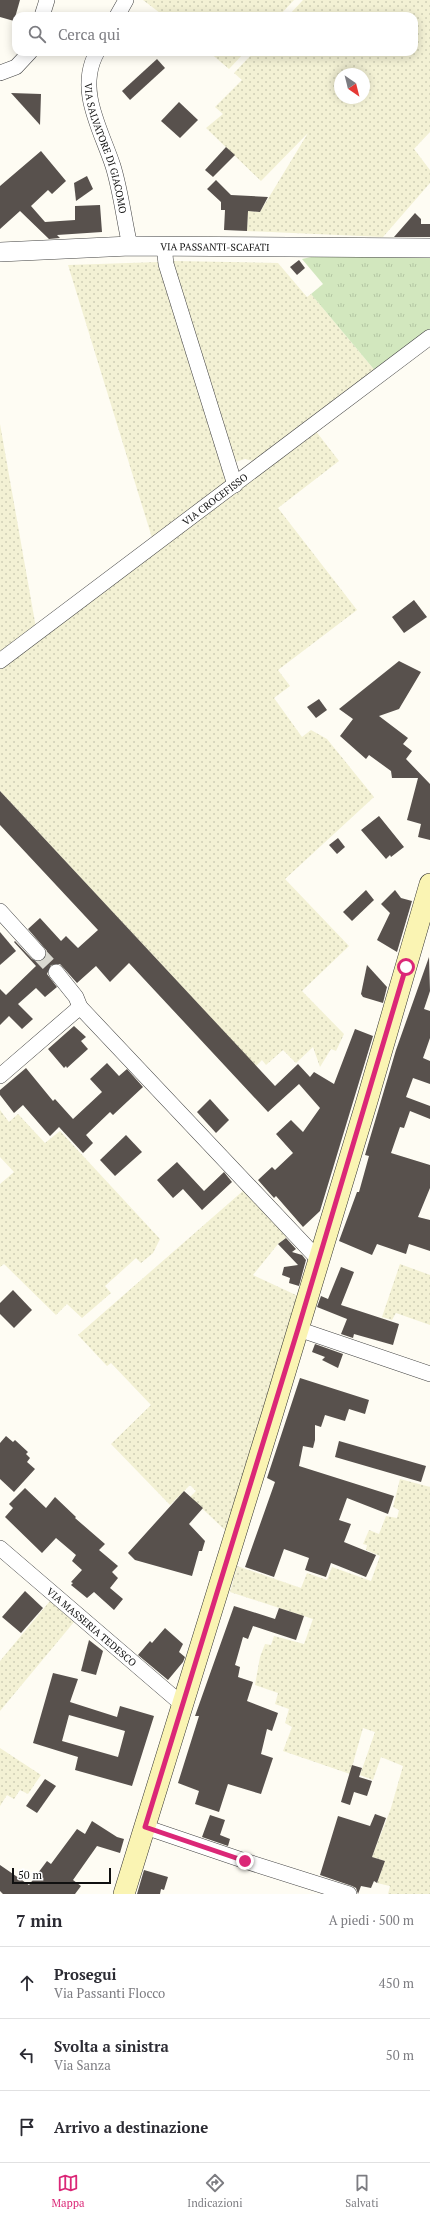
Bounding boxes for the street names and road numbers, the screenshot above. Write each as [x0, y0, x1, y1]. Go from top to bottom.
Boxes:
street label: VIA SALVATORE DI GIACOMO [82, 83, 129, 215]
street label: VIA PASSANTI-SCAFATI [160, 240, 270, 254]
street label: VIA CROCEFISSO [180, 471, 251, 528]
street label: VIA MASSERIA TEDESCO [44, 1585, 139, 1669]

